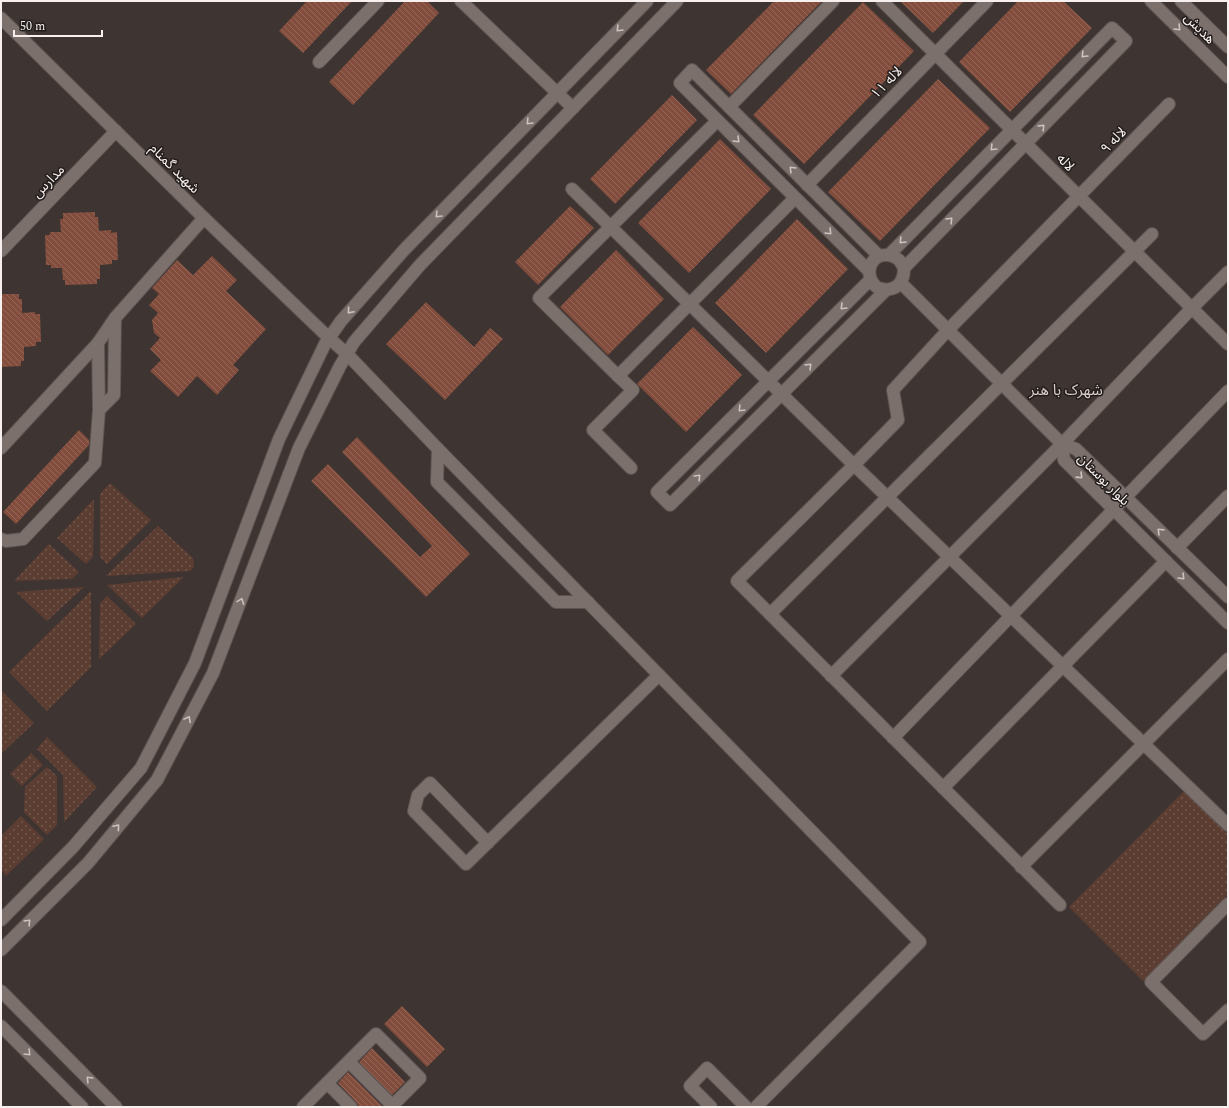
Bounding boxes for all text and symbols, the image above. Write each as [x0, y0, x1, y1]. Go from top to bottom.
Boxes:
street label: هدیش [1179, 8, 1220, 49]
scale bar [14, 12, 102, 38]
text: 50 m [20, 17, 45, 36]
one-way arrow [1173, 23, 1181, 31]
one-way arrow [617, 24, 624, 32]
one-way arrow [1081, 50, 1089, 58]
street label: لاله ۱۱ [866, 61, 907, 103]
one-way arrow [526, 117, 534, 125]
street label: لاله ۹ [1095, 122, 1131, 158]
one-way arrow [1037, 124, 1044, 132]
one-way arrow [732, 135, 740, 143]
street label: شهید گمنام [145, 138, 205, 198]
one-way arrow [991, 143, 998, 151]
street label: لاله [1052, 148, 1080, 176]
street label: مدارس [27, 160, 70, 203]
one-way arrow [789, 166, 797, 174]
one-way arrow [435, 210, 443, 218]
one-way arrow [946, 217, 953, 225]
one-way arrow [824, 227, 832, 234]
one-way arrow [900, 236, 907, 244]
one-way arrow [840, 302, 848, 310]
one-way arrow [348, 307, 355, 314]
one-way arrow [804, 363, 812, 371]
district label: شهرک با هنر [1028, 379, 1103, 402]
one-way arrow [738, 404, 746, 412]
street label: بلوار بوستان [1073, 448, 1135, 511]
one-way arrow [1075, 471, 1083, 479]
one-way arrow [693, 474, 701, 482]
one-way arrow [1157, 528, 1165, 535]
one-way arrow [1177, 572, 1185, 580]
one-way arrow [236, 597, 244, 604]
one-way arrow [184, 716, 191, 724]
one-way arrow [113, 825, 120, 832]
one-way arrow [24, 919, 31, 927]
one-way arrow [24, 1048, 31, 1056]
one-way arrow [86, 1076, 94, 1084]

